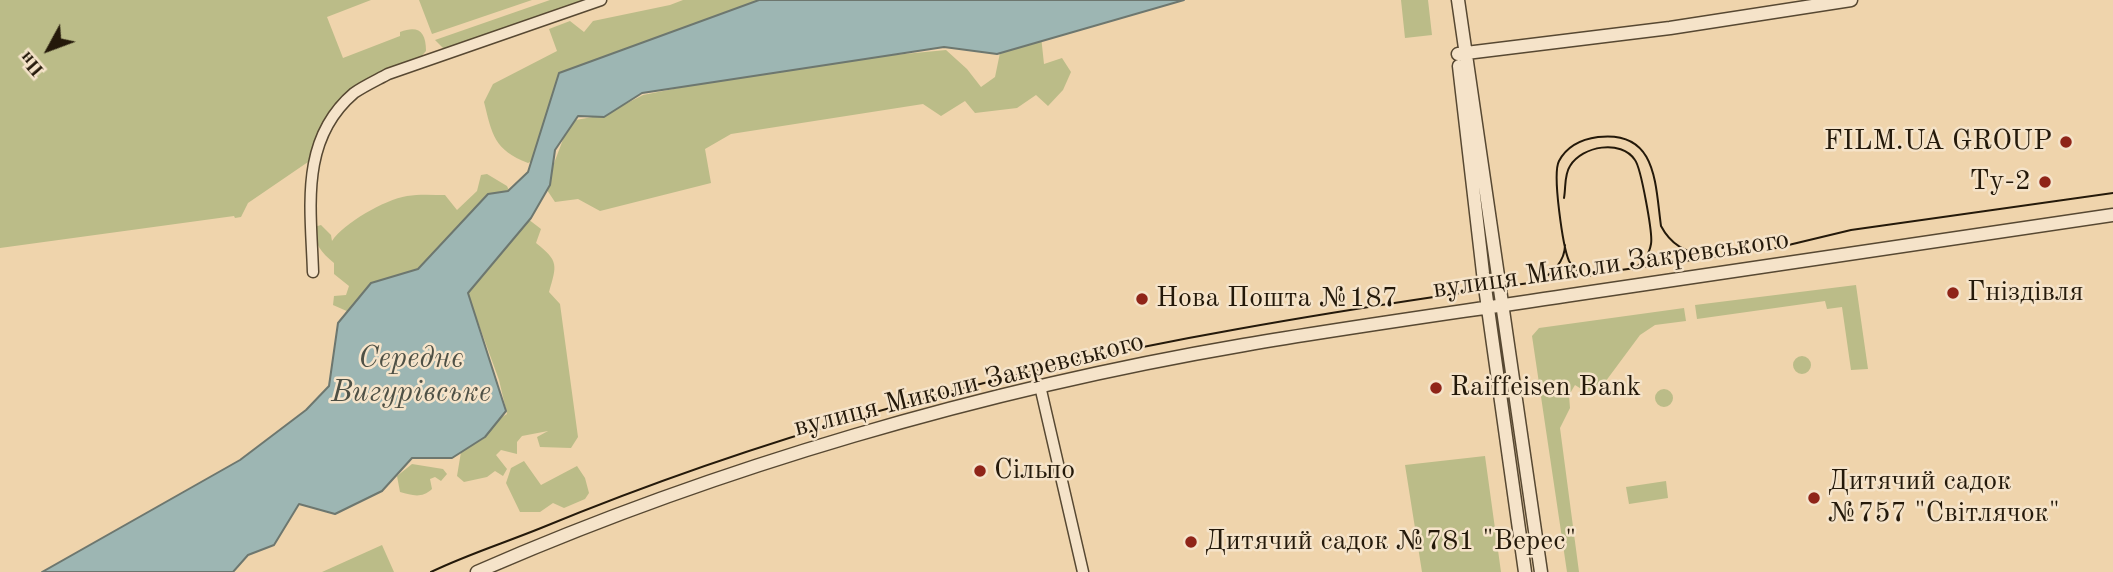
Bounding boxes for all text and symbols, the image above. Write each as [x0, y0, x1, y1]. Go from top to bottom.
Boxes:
north arrow [14, 14, 84, 84]
text: Пн [17, 47, 49, 79]
place label: FILM.UA GROUP [1824, 125, 2052, 159]
marker: FILM.UA GROUP [2058, 134, 2074, 150]
place label: Ту-2 [1970, 165, 2031, 199]
marker: Ту-2 [2037, 174, 2053, 190]
street label: вулиця Миколи Закревського [1431, 223, 1791, 307]
place label: Гніздівля [1967, 276, 2084, 310]
place label: Нова Пошта №187 [1156, 282, 1398, 316]
marker: Гніздівля [1945, 285, 1961, 301]
marker: Нова Пошта №187 [1134, 291, 1150, 307]
street label: вулиця Миколи Закревського [790, 325, 1148, 445]
water label: Середнє Вигурівське [331, 341, 491, 412]
place label: Raiffeisen Bank [1450, 371, 1641, 405]
marker: Raiffeisen Bank [1428, 380, 1444, 396]
place label: Сільпо [994, 454, 1075, 488]
marker: Сільпо [972, 463, 988, 479]
place label: Дитячий садок №757 "Світлячок" [1828, 465, 2060, 531]
marker: Дитячий садок №757 "Світлячок" [1806, 490, 1822, 506]
place label: Дитячий садок №781 "Верес" [1205, 525, 1576, 559]
marker: Дитячий садок №781 "Верес" [1183, 534, 1199, 550]

